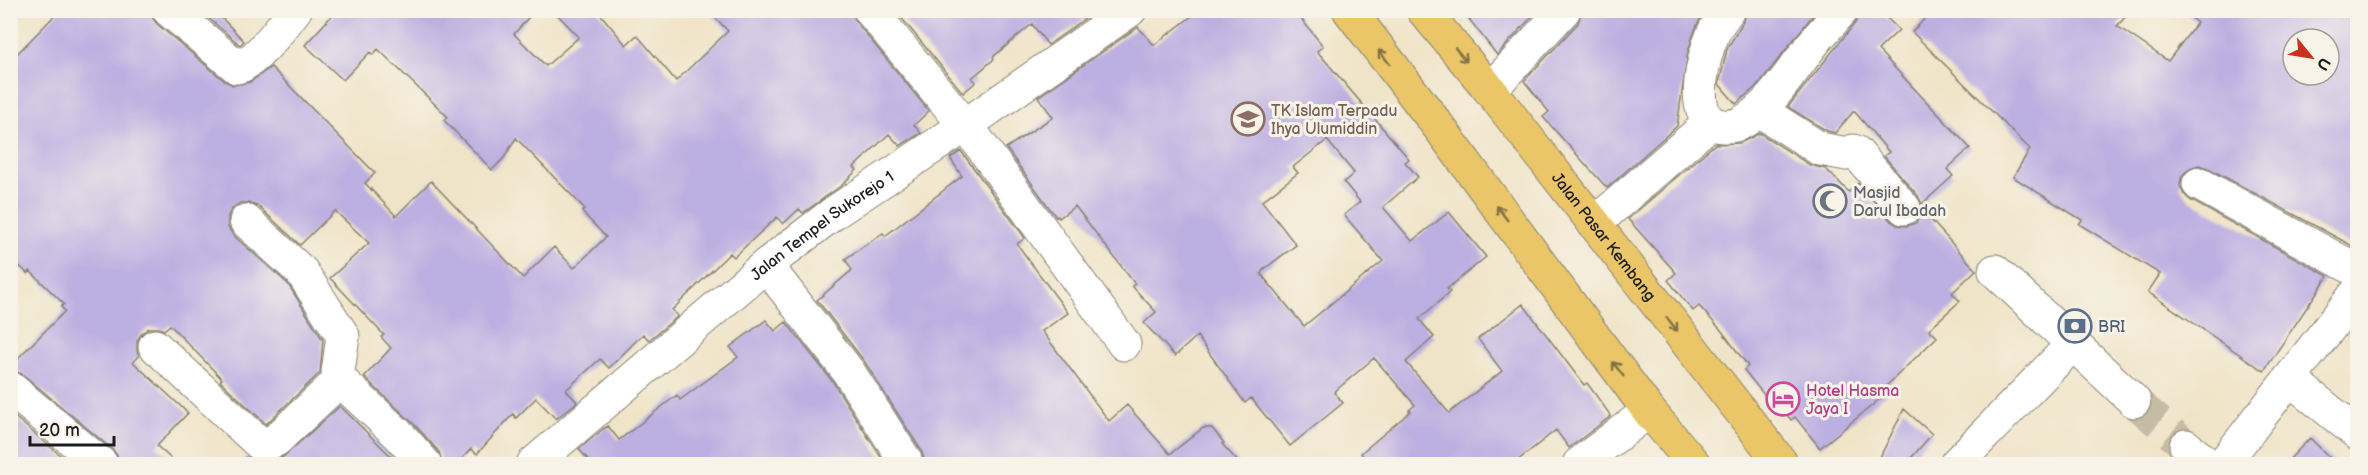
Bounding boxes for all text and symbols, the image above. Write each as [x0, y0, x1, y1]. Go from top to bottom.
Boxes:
north arrow [2281, 27, 2341, 87]
one-way arrow [1454, 47, 1468, 62]
one-way arrow [1378, 49, 1391, 65]
text: U [2312, 54, 2334, 73]
school or university icon: TK Islam Terpadu Ihya Ulumiddin [1230, 101, 1266, 137]
place label: TK Islam Terpadu Ihya Ulumiddin [1271, 102, 1397, 139]
street label: Jalan Tempel Sukorejo 1 [747, 168, 898, 285]
street label: Jalan Pasar Kembang [1547, 169, 1659, 305]
mosque icon: Masjid Darul Ibadah [1812, 183, 1848, 219]
place label: Masjid Darul Ibadah [1853, 184, 1946, 221]
one-way arrow [1496, 205, 1508, 221]
bank icon: BRI [2057, 308, 2093, 344]
one-way arrow [1666, 316, 1679, 332]
place label: BRI [2098, 318, 2125, 337]
one-way arrow [1612, 362, 1624, 378]
hotel icon: Hotel Hasma Jaya I [1765, 381, 1801, 417]
place label: Hotel Hasma Jaya I [1806, 382, 1899, 419]
scale bar [30, 409, 114, 447]
text: 20 m [39, 420, 80, 441]

